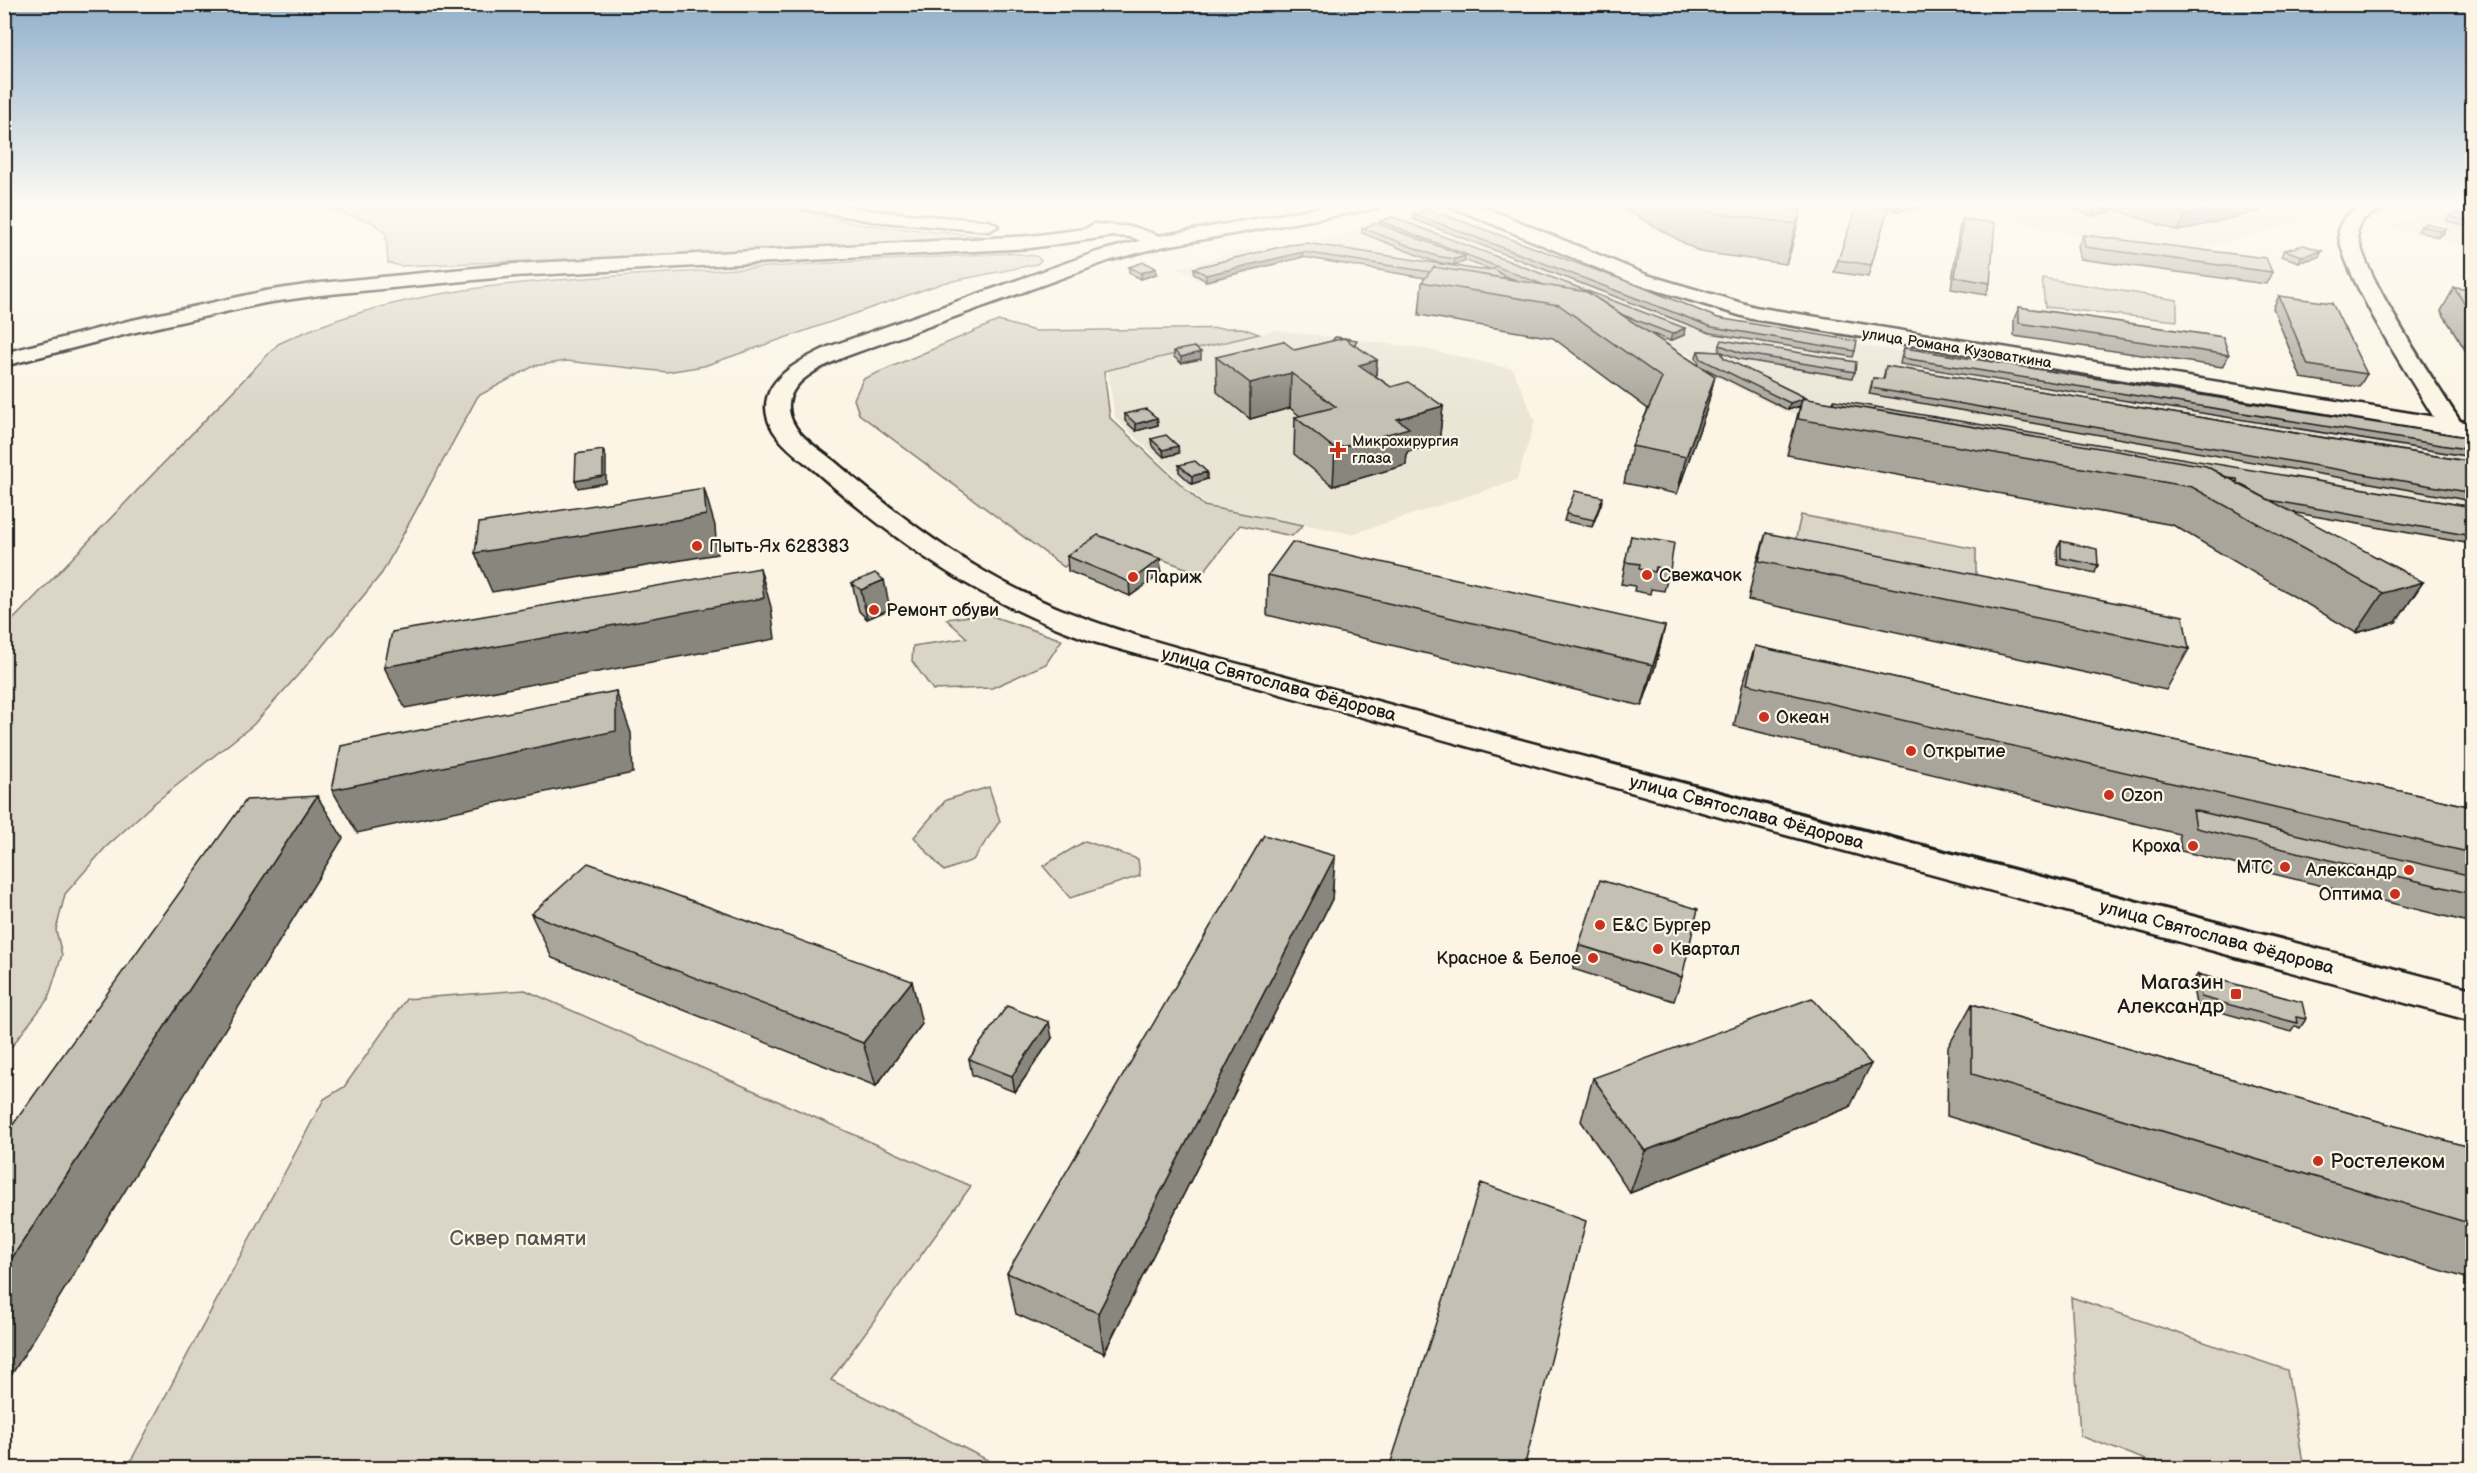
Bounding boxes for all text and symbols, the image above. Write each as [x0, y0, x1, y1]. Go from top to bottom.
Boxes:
street label: улица Романа Кузоваткина [1861, 324, 2053, 373]
place label: Микрохирургия глаза [1352, 432, 1459, 468]
marker: Микрохирургия глаза [1329, 441, 1347, 459]
place label: Пыть-Ях 628383 [709, 536, 850, 557]
marker: Пыть-Ях 628383 [690, 539, 704, 553]
place label: Свежачок [1659, 565, 1742, 586]
place label: Париж [1145, 567, 1202, 588]
marker: Свежачок [1640, 568, 1654, 582]
marker: Париж [1126, 570, 1140, 584]
place label: Ремонт обуви [886, 600, 999, 621]
marker: Ремонт обуви [867, 603, 881, 617]
street label: улица Святослава Фёдорова [1159, 643, 1399, 726]
place label: Океан [1776, 707, 1829, 728]
marker: Океан [1757, 710, 1771, 724]
place label: Открытие [1923, 741, 2005, 762]
marker: Открытие [1904, 744, 1918, 758]
street label: улица Святослава Фёдорова [1627, 771, 1867, 854]
place label: Ozon [2121, 785, 2163, 806]
marker: Ozon [2102, 788, 2116, 802]
place label: Кроха [2131, 836, 2181, 857]
marker: Кроха [2186, 839, 2200, 853]
place label: МТС [2236, 857, 2273, 878]
marker: МТС [2278, 860, 2292, 874]
place label: Александр [2305, 860, 2397, 881]
marker: Александр [2402, 863, 2416, 877]
place label: Оптима [2319, 884, 2383, 905]
marker: Оптима [2388, 887, 2402, 901]
street label: улица Святослава Фёдорова [2097, 896, 2337, 979]
place label: Е&С Бургер [1612, 915, 1711, 936]
marker: Е&С Бургер [1593, 918, 1607, 932]
place label: Квартал [1670, 939, 1740, 960]
marker: Квартал [1651, 942, 1665, 956]
place label: Красное & Белое [1436, 948, 1581, 969]
marker: Красное & Белое [1586, 951, 1600, 965]
place label: Магазин Александр [2117, 970, 2224, 1019]
marker: Магазин Александр [2229, 987, 2243, 1001]
place label: Ростелеком [2330, 1149, 2445, 1174]
marker: Ростелеком [2311, 1154, 2325, 1168]
park label: Сквер памяти [449, 1226, 587, 1251]

